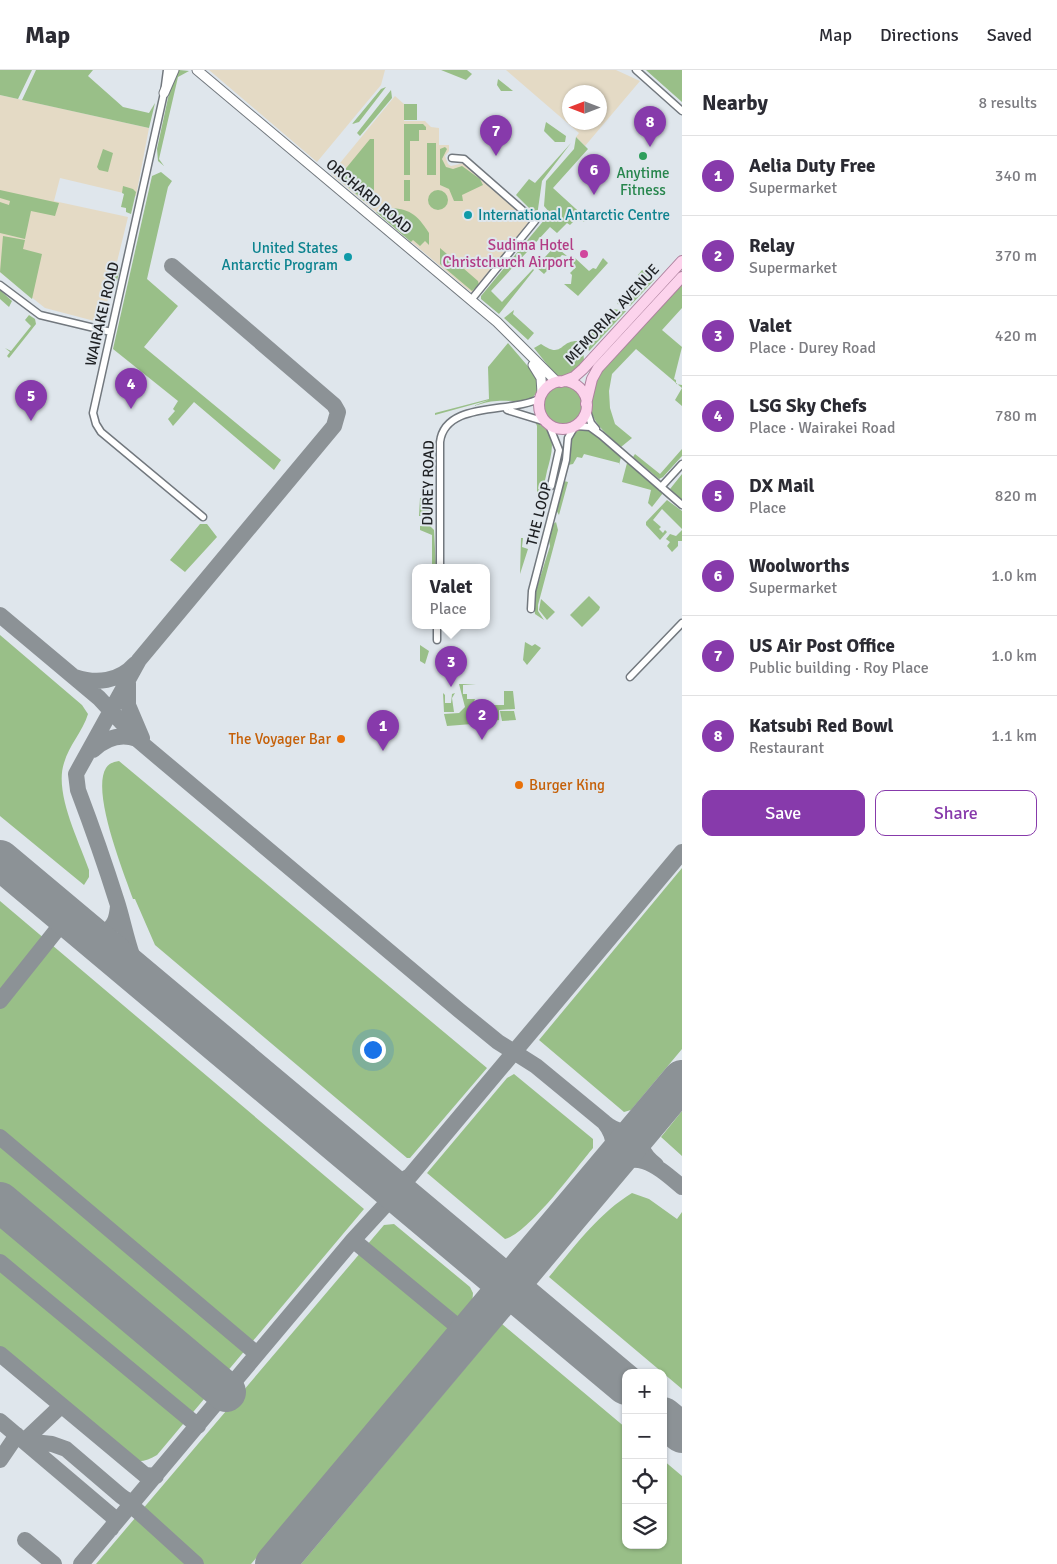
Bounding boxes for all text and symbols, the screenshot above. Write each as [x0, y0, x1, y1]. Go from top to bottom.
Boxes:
text: Map [25, 20, 70, 50]
text: Map [819, 24, 852, 46]
text: Directions [880, 24, 959, 46]
text: Saved [987, 24, 1032, 46]
north arrow [562, 85, 607, 130]
text: Nearby [702, 90, 768, 116]
text: 8 results [978, 93, 1037, 113]
pin: 8 [634, 106, 666, 147]
pin: 7 [480, 115, 512, 156]
marker: Anytime Fitness [637, 150, 649, 162]
pin: 6 [578, 154, 610, 195]
text: Aelia Duty Free [749, 154, 876, 178]
street label: ORCHARD ROAD [322, 155, 416, 237]
place label: Anytime Fitness [616, 164, 670, 199]
text: 1 [714, 166, 722, 186]
text: 340 m [995, 166, 1037, 186]
text: Supermarket [749, 178, 837, 198]
place label: International Antarctic Centre [478, 206, 670, 224]
marker: International Antarctic Centre [462, 209, 474, 221]
text: Relay [749, 234, 795, 258]
place label: Sudima Hotel Christchurch Airport [442, 236, 574, 271]
place label: United States Antarctic Program [221, 239, 338, 274]
text: 2 [714, 246, 722, 266]
text: 370 m [995, 246, 1037, 266]
marker: Sudima Hotel Christchurch Airport [578, 248, 590, 260]
marker: United States Antarctic Program [342, 251, 354, 263]
text: Supermarket [749, 258, 837, 278]
street label: WAIRAKEI ROAD [81, 260, 123, 368]
street label: MEMORIAL AVENUE [561, 260, 663, 368]
text: Valet [749, 314, 792, 338]
text: 3 [714, 326, 722, 346]
text: 420 m [995, 326, 1037, 346]
text: Place · Durey Road [749, 338, 876, 358]
pin: 4 [115, 368, 147, 409]
pin: 5 [15, 380, 47, 421]
text: LSG Sky Chefs [749, 394, 867, 418]
text: 4 [714, 406, 722, 426]
text: 780 m [995, 406, 1037, 426]
text: Place · Wairakei Road [749, 418, 895, 438]
street label: DUREY ROAD [418, 440, 438, 526]
text: DX Mail [749, 474, 815, 498]
street label: THE LOOP [522, 480, 556, 548]
text: 5 [714, 486, 722, 506]
text: 820 m [995, 486, 1037, 506]
text: Place [749, 498, 786, 518]
text: Woolworths [749, 554, 849, 578]
popup [412, 564, 490, 629]
text: 6 [714, 566, 722, 586]
text: 1.0 km [991, 566, 1037, 586]
text: Valet [430, 575, 472, 599]
text: Supermarket [749, 578, 837, 598]
text: Place [430, 599, 467, 619]
text: US Air Post Office [749, 634, 895, 658]
pin: 3 [435, 646, 467, 687]
text: 7 [714, 646, 722, 666]
text: 1.0 km [991, 646, 1037, 666]
text: Public building · Roy Place [749, 658, 929, 678]
pin: 2 [466, 699, 498, 740]
pin: 1 [367, 710, 399, 751]
text: Katsubi Red Bowl [749, 714, 894, 738]
text: 8 [714, 726, 722, 746]
text: 1.1 km [991, 726, 1037, 746]
place label: The Voyager Bar [228, 730, 331, 748]
marker: The Voyager Bar [335, 733, 347, 745]
text: Restaurant [749, 738, 824, 758]
place label: Burger King [529, 776, 605, 794]
marker: Burger King [513, 779, 525, 791]
button: Save [702, 790, 865, 836]
button: Share [875, 790, 1037, 836]
your location [360, 1037, 386, 1063]
map controls [622, 1369, 667, 1549]
button: + [622, 1369, 667, 1414]
button: − [622, 1414, 667, 1459]
button: locate [622, 1459, 667, 1504]
button: layers [622, 1504, 667, 1549]

